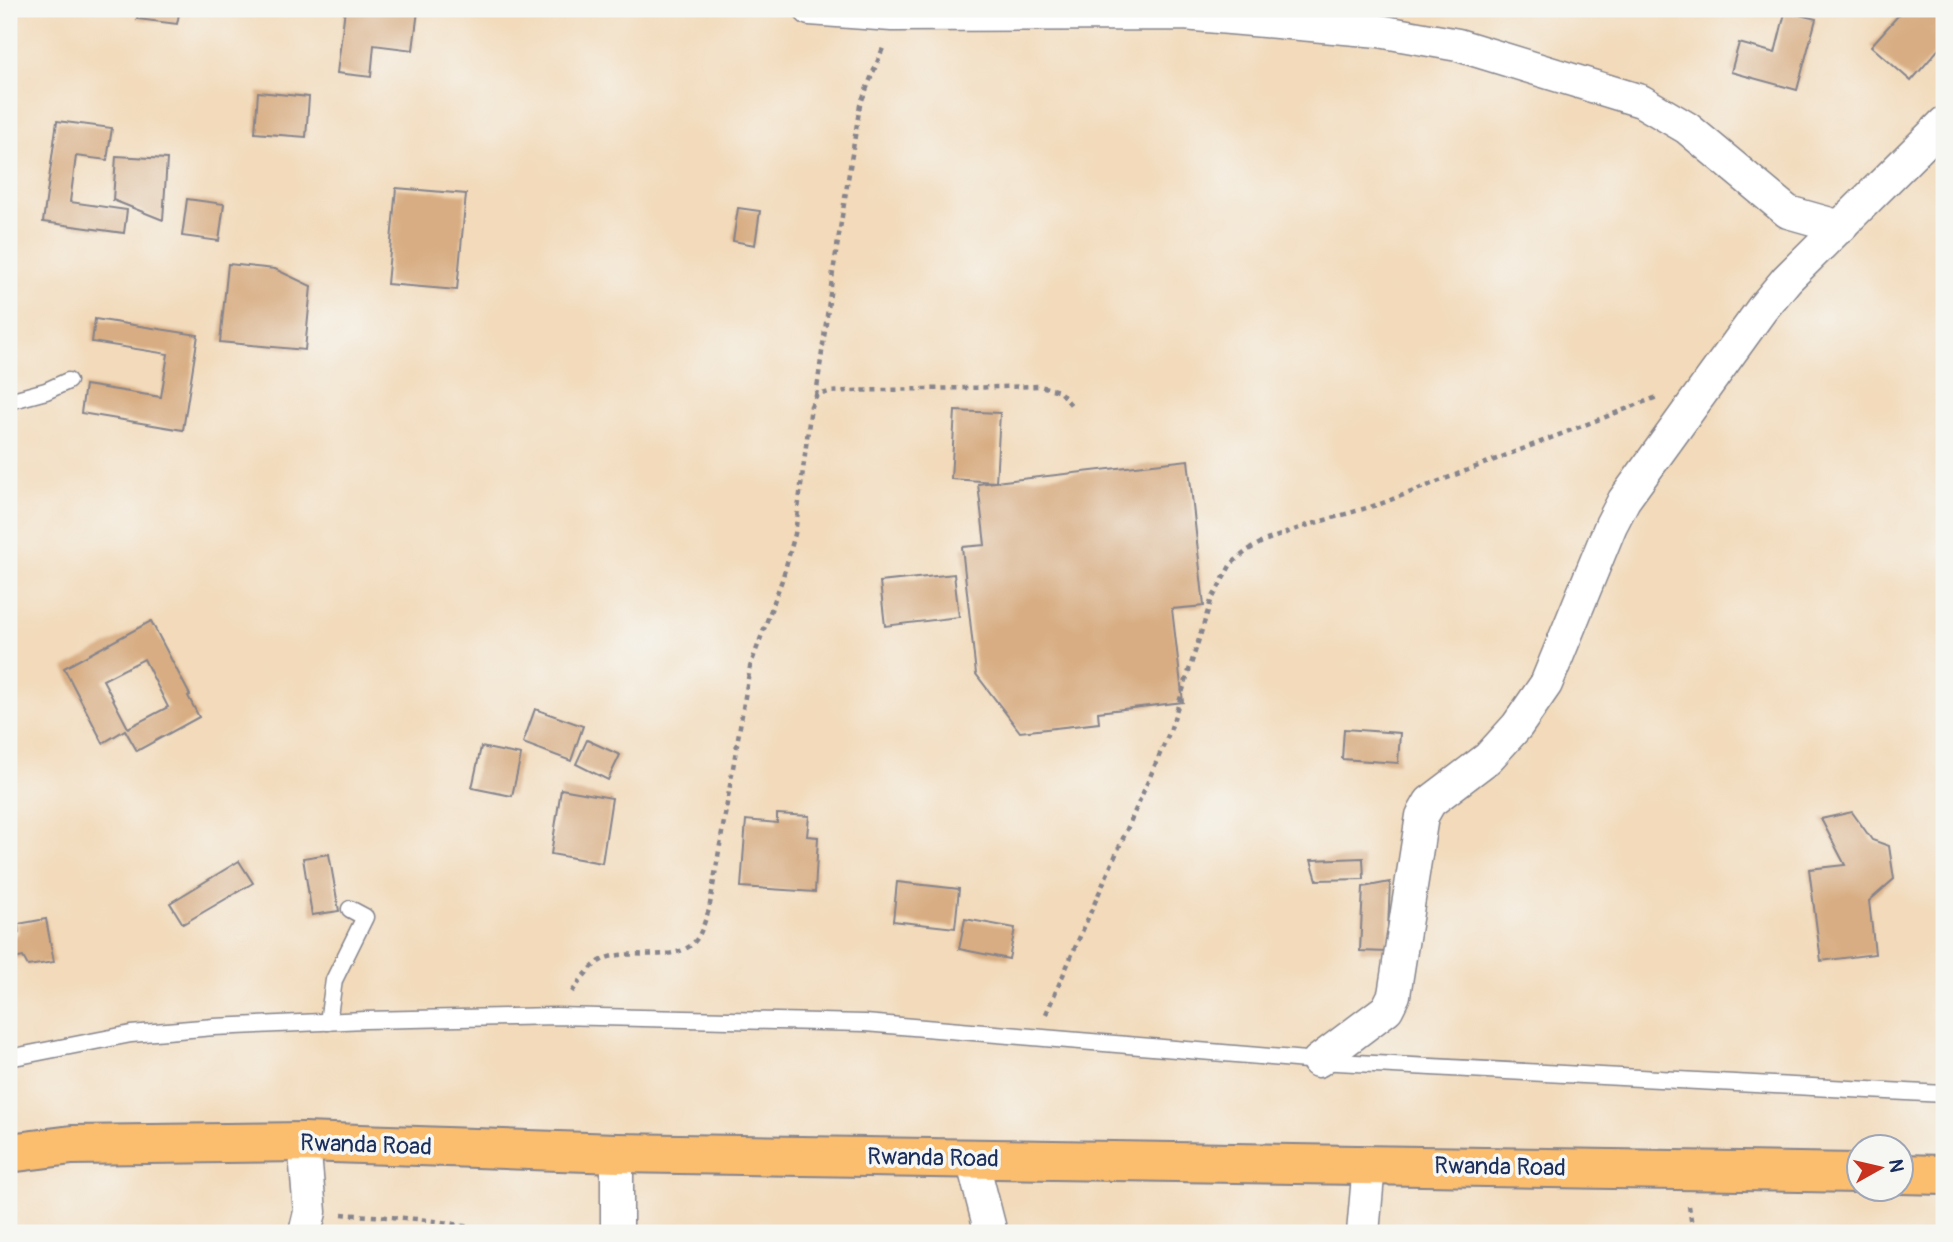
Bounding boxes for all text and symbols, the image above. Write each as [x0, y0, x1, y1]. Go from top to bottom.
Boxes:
street label: Rwanda Road [300, 1128, 432, 1162]
north arrow [1844, 1134, 1914, 1204]
street label: Rwanda Road [867, 1142, 999, 1174]
street label: Rwanda Road [1434, 1151, 1566, 1183]
text: N [1883, 1158, 1909, 1174]

